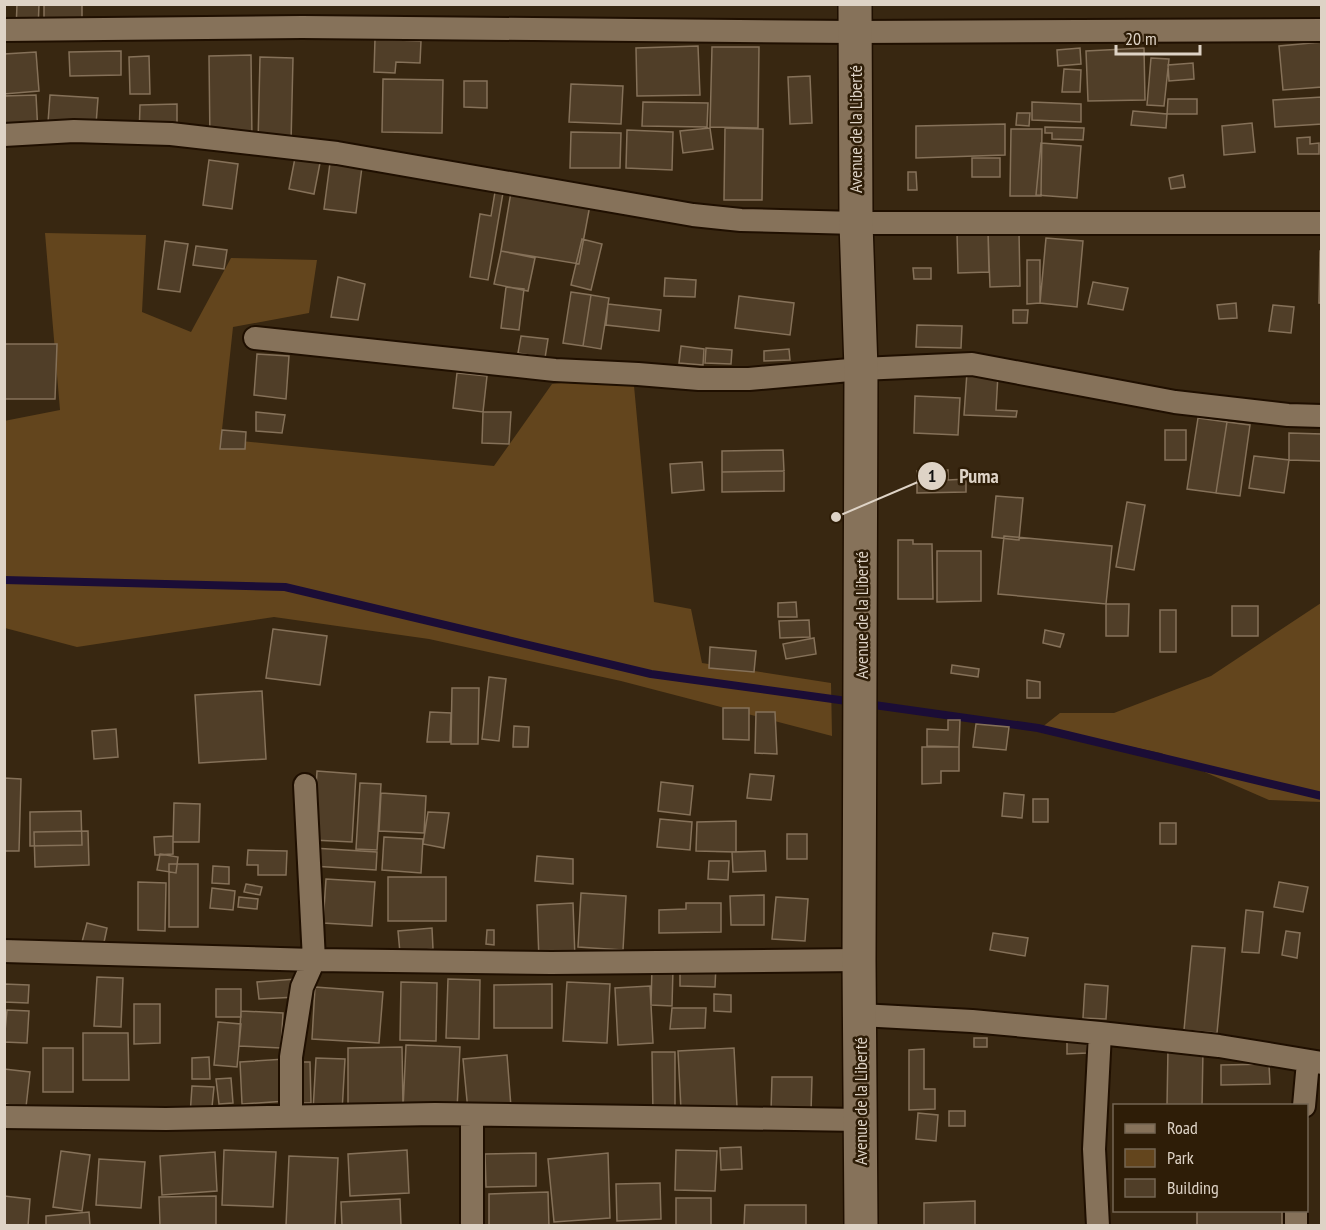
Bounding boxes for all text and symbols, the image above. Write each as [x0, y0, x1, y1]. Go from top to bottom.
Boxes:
scale bar [1116, 18, 1200, 56]
text: 20 m [1125, 27, 1157, 50]
street label: Avenue de la Liberté [844, 65, 867, 193]
callout: Puma [917, 457, 1011, 495]
text: Puma [959, 463, 999, 489]
text: 1 [928, 464, 936, 487]
street label: Avenue de la Liberté [850, 551, 873, 679]
street label: Avenue de la Liberté [849, 1037, 872, 1165]
legend [1113, 1104, 1308, 1212]
text: Road [1167, 1116, 1198, 1139]
text: Park [1167, 1146, 1194, 1169]
text: Building [1167, 1176, 1219, 1199]

